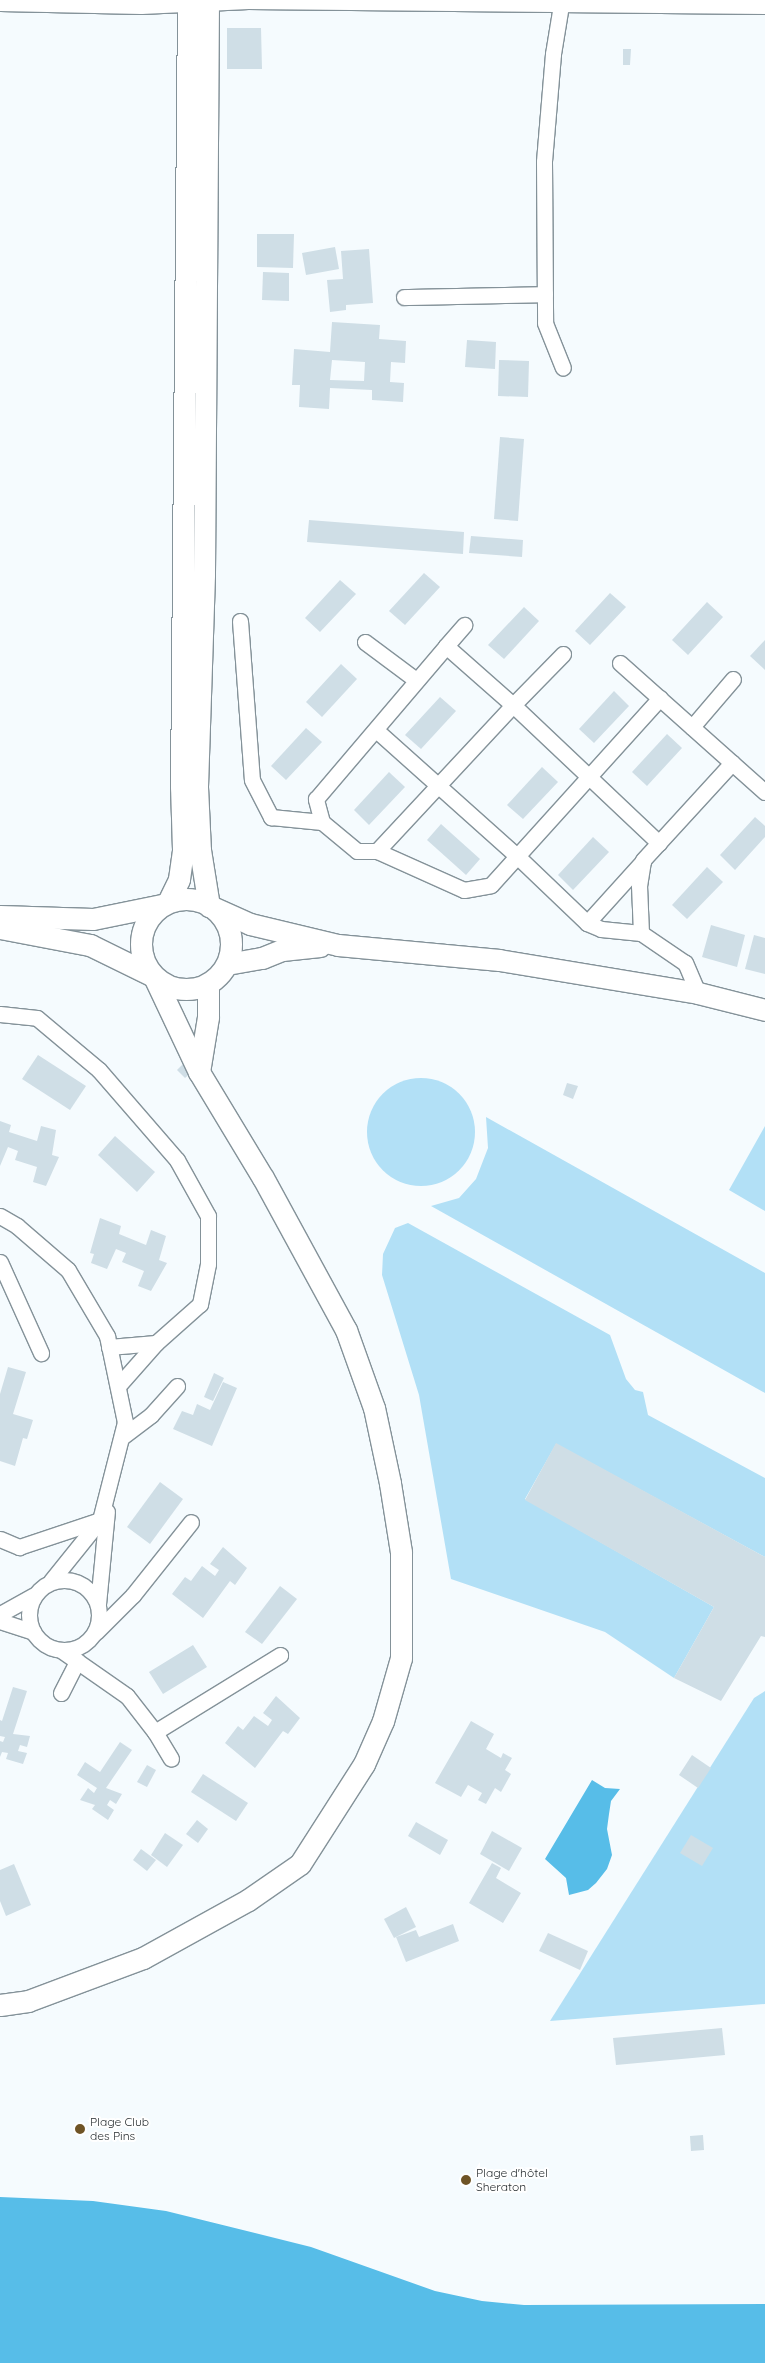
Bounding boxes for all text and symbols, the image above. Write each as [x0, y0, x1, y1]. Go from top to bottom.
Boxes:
place label: Plage Club des Pins [90, 2115, 149, 2143]
marker: Plage Club des Pins [74, 2123, 86, 2135]
place label: Plage d'hôtel Sheraton [476, 2166, 548, 2194]
marker: Plage d'hôtel Sheraton [460, 2174, 472, 2186]

